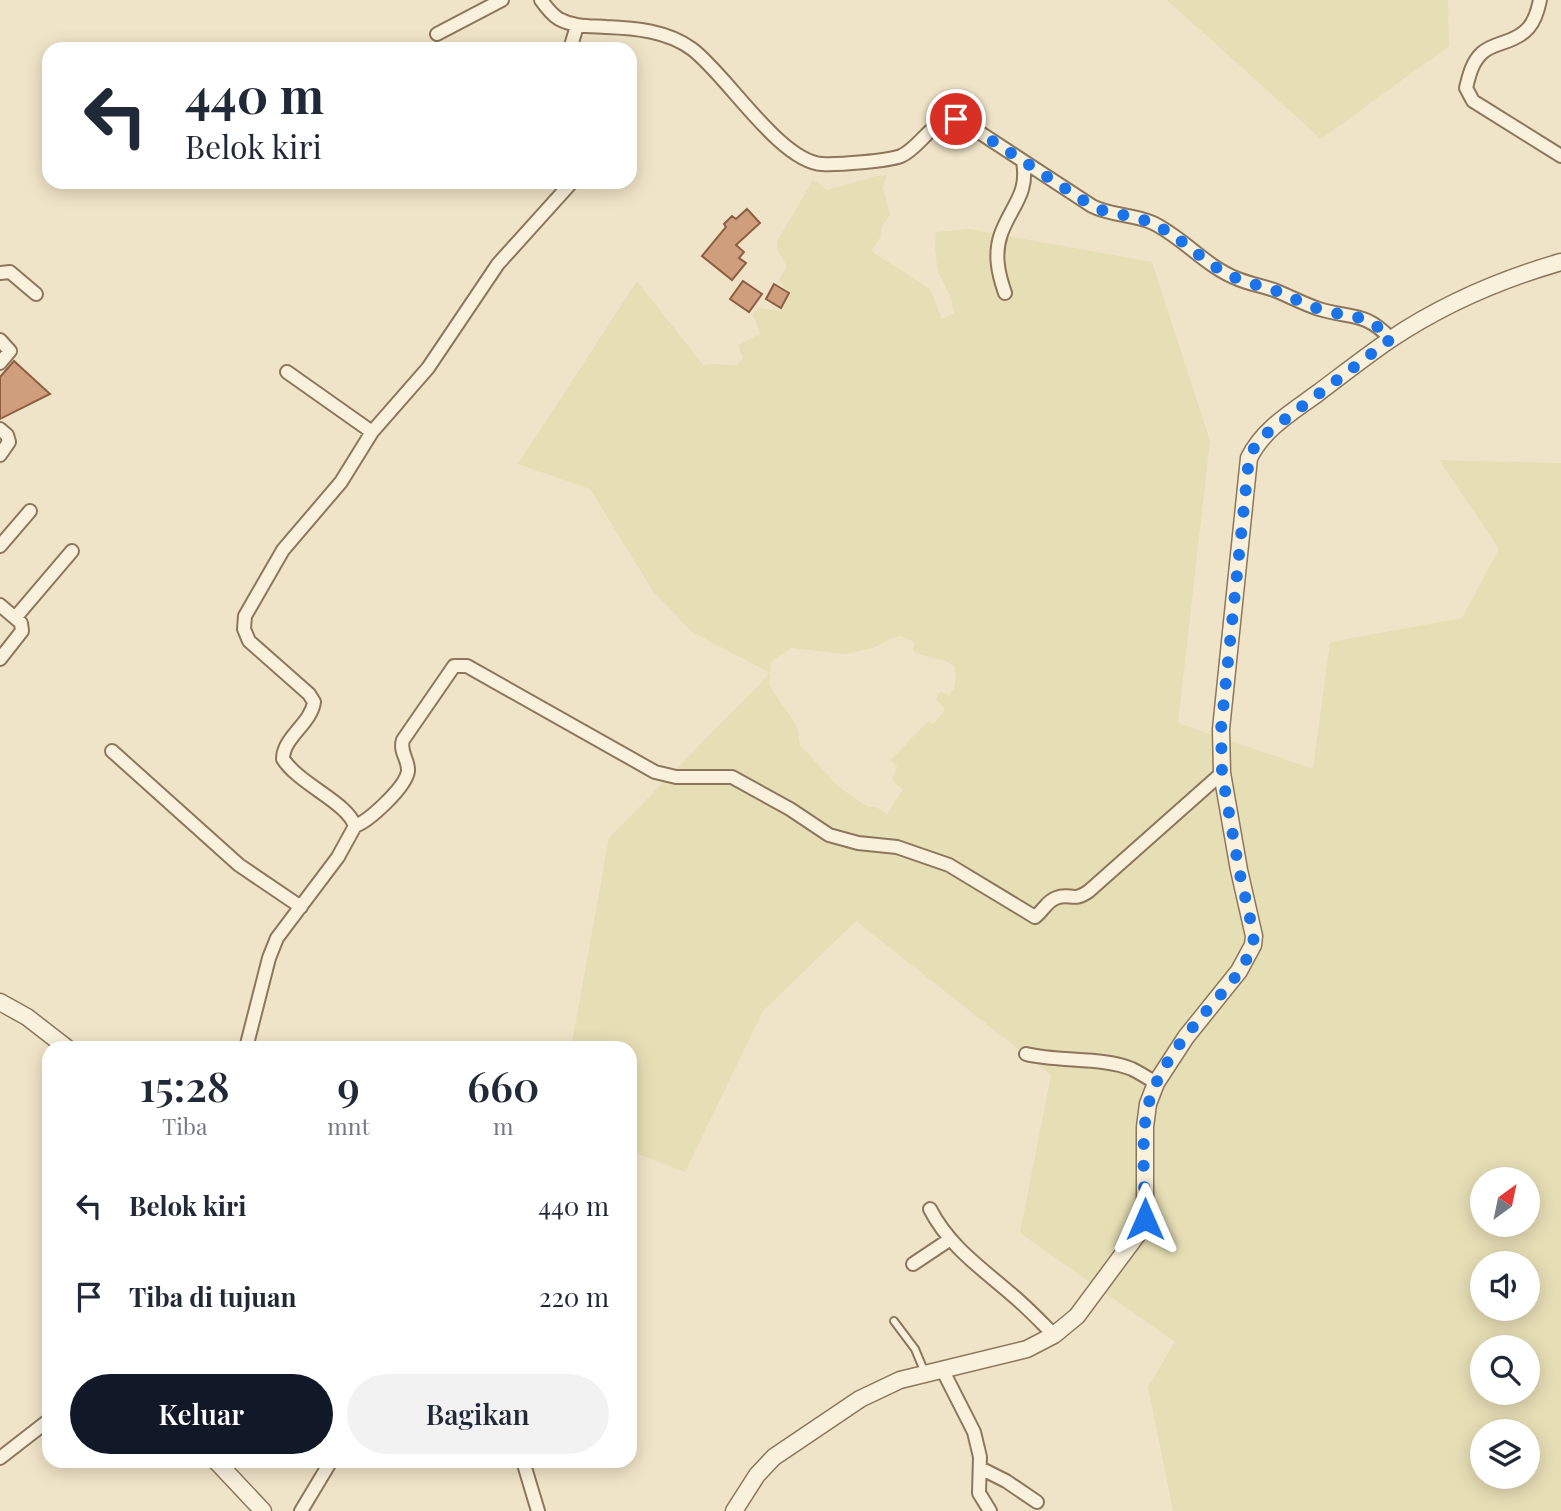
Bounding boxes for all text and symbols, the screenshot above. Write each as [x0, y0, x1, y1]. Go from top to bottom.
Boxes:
text: 440 m [185, 61, 324, 126]
icon: left [70, 70, 161, 161]
pin [926, 89, 986, 149]
icon: arrive [937, 100, 975, 138]
text: Belok kiri [185, 124, 322, 167]
text: 15:28 [139, 1057, 230, 1113]
text: 9 [337, 1057, 360, 1113]
text: 660 [467, 1057, 540, 1113]
text: Tiba [162, 1110, 207, 1141]
text: mnt [327, 1110, 370, 1141]
text: m [493, 1110, 514, 1141]
north arrow [1470, 1167, 1540, 1237]
map controls [1470, 1167, 1540, 1489]
position arrow [1108, 1182, 1182, 1256]
icon: left [70, 1187, 108, 1225]
text: Belok kiri [129, 1188, 246, 1223]
text: 440 m [538, 1188, 609, 1223]
button: sound [1470, 1251, 1540, 1321]
icon: arrive [70, 1278, 108, 1316]
text: Tiba di tujuan [129, 1279, 297, 1314]
text: 220 m [539, 1279, 609, 1314]
button: search [1470, 1335, 1540, 1405]
button: Keluar [70, 1374, 333, 1454]
button: Bagikan [347, 1374, 609, 1454]
button: layers [1470, 1419, 1540, 1489]

